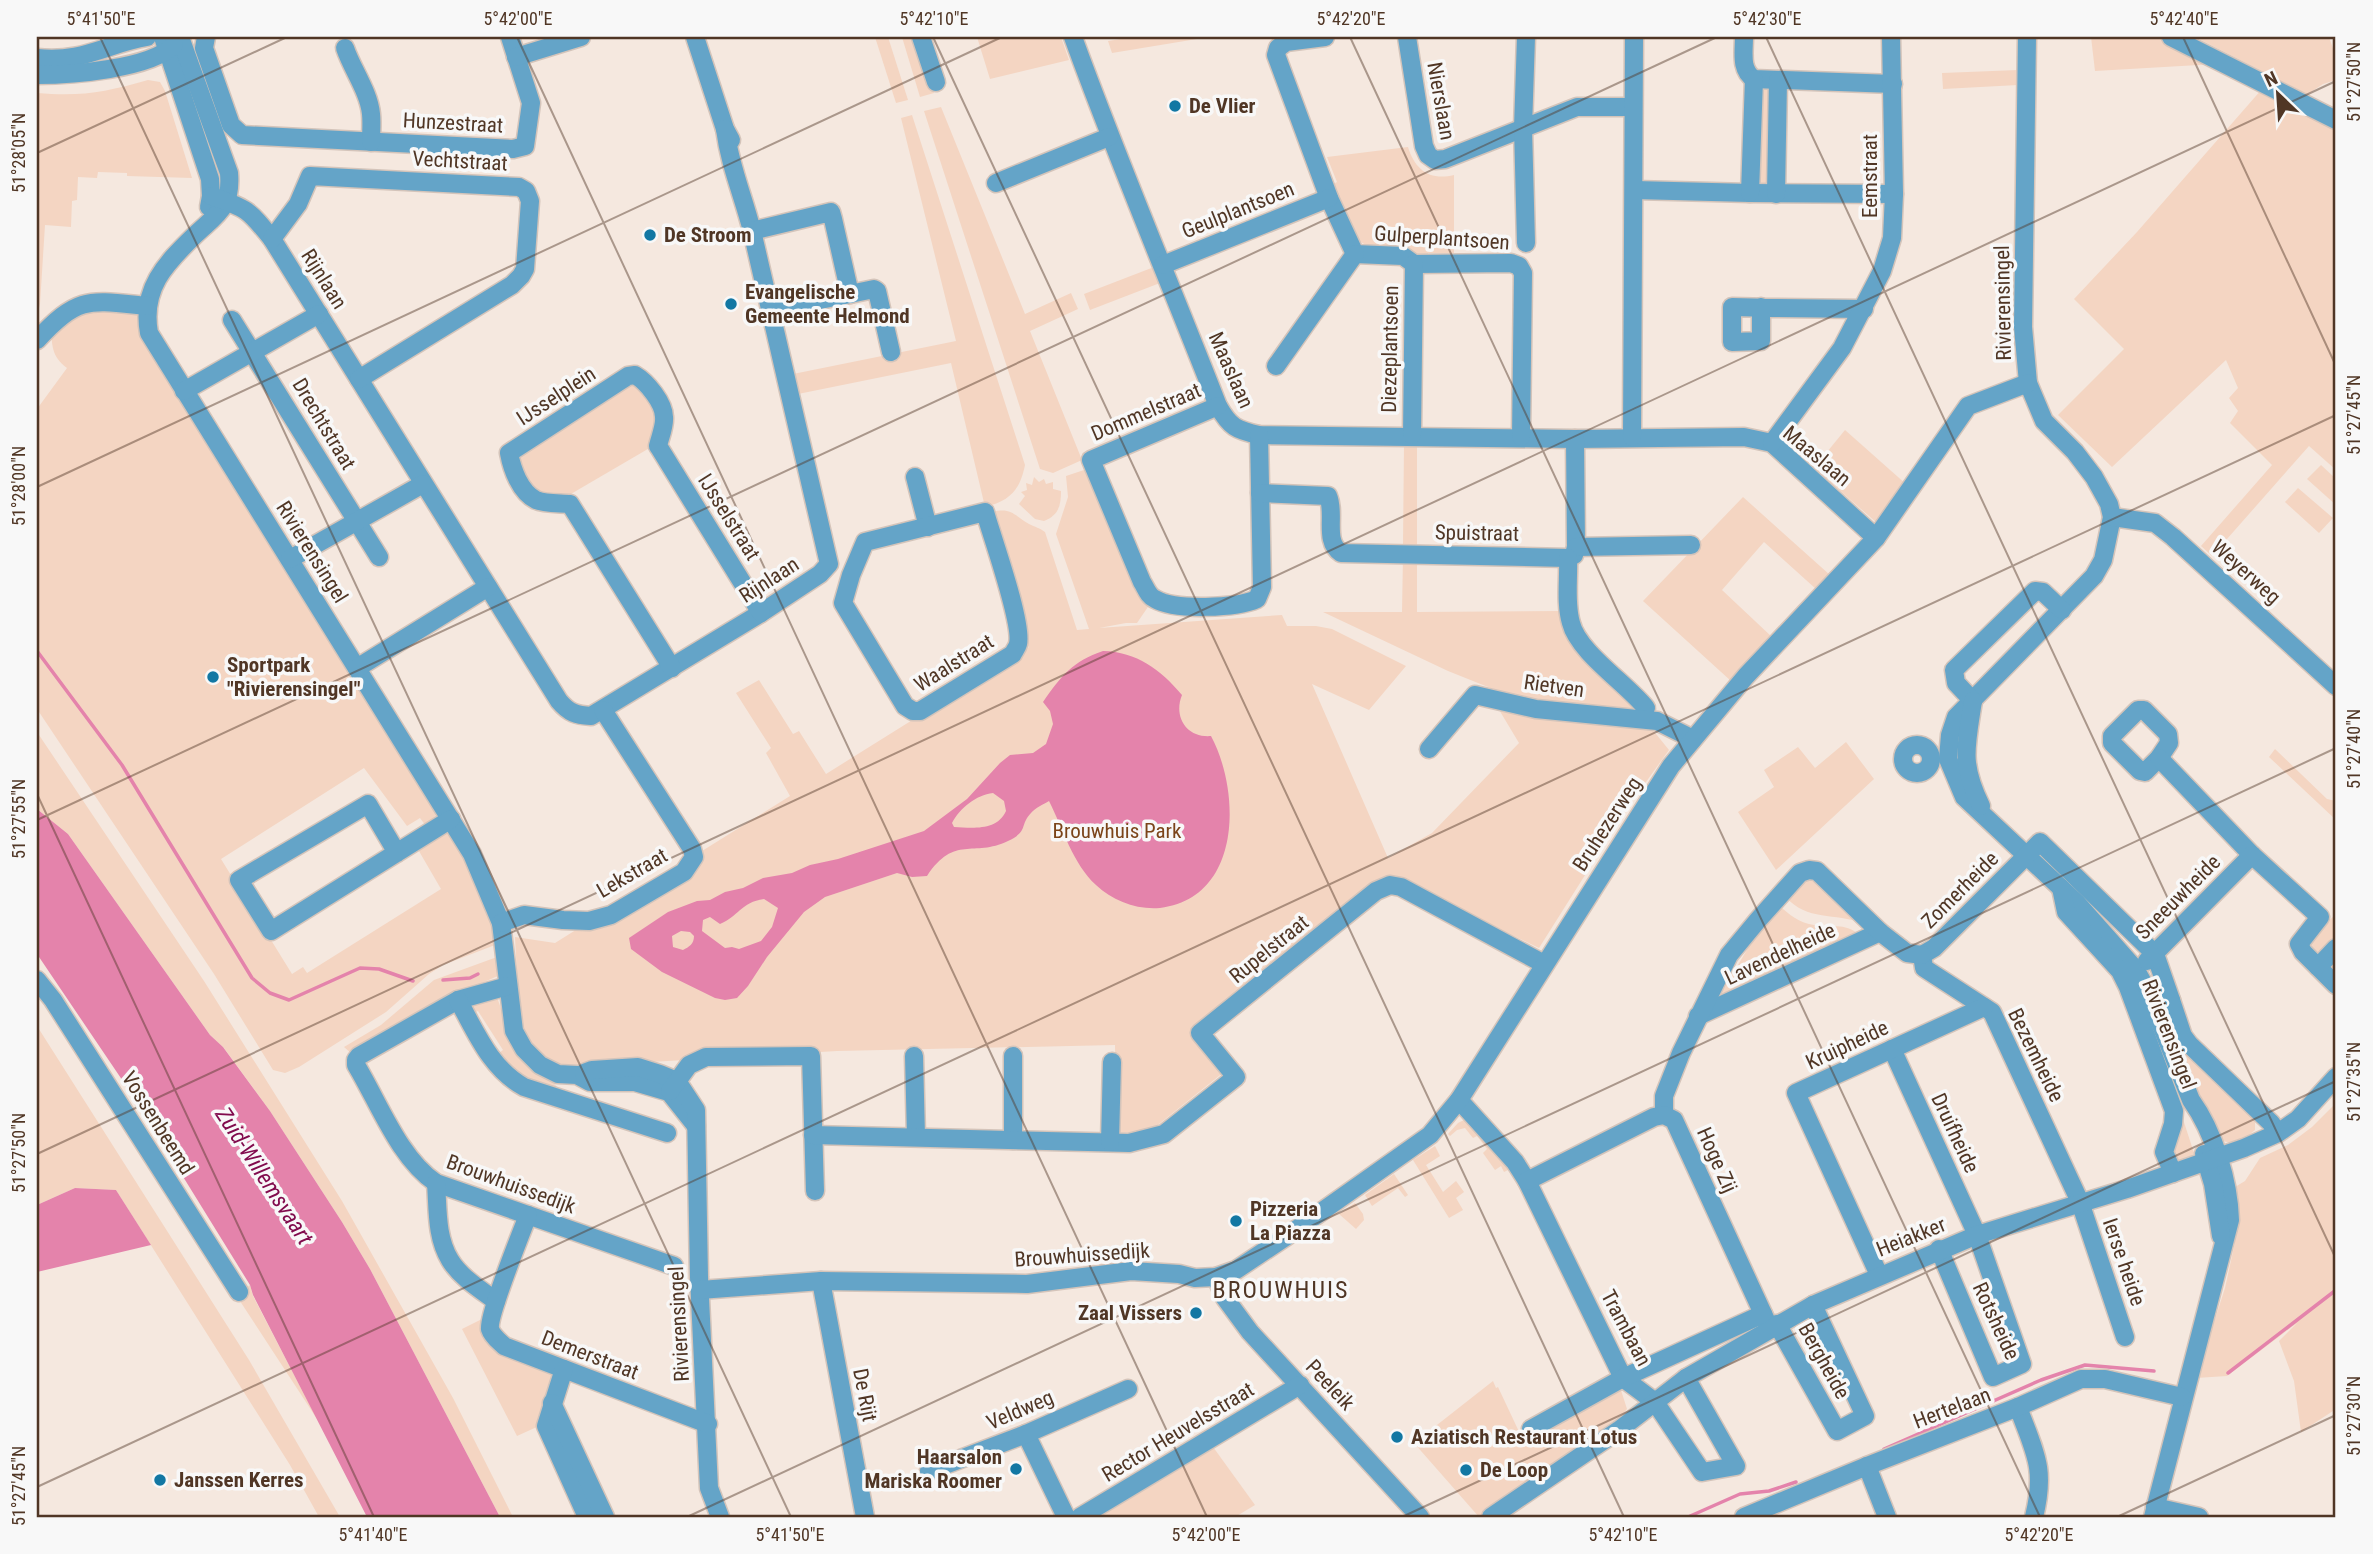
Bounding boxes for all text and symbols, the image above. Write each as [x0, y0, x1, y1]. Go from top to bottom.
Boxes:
text: 5°41'50"E [66, 8, 136, 29]
text: 5°42'00"E [483, 8, 553, 29]
text: 5°42'10"E [899, 8, 969, 29]
text: 5°42'20"E [1316, 8, 1386, 29]
text: 5°42'30"E [1732, 8, 1802, 29]
text: 5°42'40"E [2149, 8, 2219, 29]
text: 51°27'50"N [2343, 42, 2364, 122]
street label: Nierslaan [1422, 60, 1460, 142]
north arrow [2244, 60, 2314, 130]
text: N [2261, 66, 2281, 92]
place label: De Vlier [1189, 94, 1256, 118]
marker: De Vlier [1167, 98, 1183, 114]
street label: Hunzestraat [402, 108, 504, 138]
text: 51°28'05"N [8, 113, 29, 193]
street label: Eemstraat [1858, 134, 1882, 218]
street label: Vechtstraat [412, 147, 508, 175]
street label: Geulplantsoen [1178, 177, 1298, 243]
street label: Gulperplantsoen [1373, 221, 1511, 255]
place label: De Stroom [664, 223, 752, 247]
marker: De Stroom [642, 227, 658, 243]
street label: Rijnlaan [296, 245, 352, 313]
street label: Rivierensingel [1990, 245, 2016, 361]
place label: Evangelische Gemeente Helmond [745, 280, 910, 328]
street label: Diezeplantsoen [1377, 285, 1403, 413]
marker: Evangelische Gemeente Helmond [723, 296, 739, 312]
street label: Maaslaan [1204, 328, 1258, 412]
street label: IJsselplein [512, 362, 600, 430]
street label: Drechtstraat [287, 374, 361, 474]
text: 51°27'45"N [2343, 375, 2364, 455]
street label: Dommelstraat [1087, 378, 1205, 446]
street label: Maaslaan [1778, 421, 1856, 491]
text: 51°28'00"N [8, 446, 29, 526]
street label: IJsselstraat [693, 469, 765, 565]
street label: Rivierensingel [271, 497, 353, 607]
street label: Spuistraat [1435, 520, 1519, 546]
street label: Weyerweg [2207, 535, 2285, 609]
street label: Rijnlaan [735, 552, 803, 608]
street label: Waalstraat [910, 629, 998, 697]
place label: Sportpark "Rivierensingel" [227, 653, 361, 701]
marker: Sportpark "Rivierensingel" [205, 669, 221, 685]
street label: Rietven [1522, 670, 1586, 702]
text: 51°27'40"N [2343, 709, 2364, 789]
street label: Bruhezerweg [1568, 772, 1646, 876]
text: 51°27'55"N [8, 779, 29, 859]
park label: Brouwhuis Park [1053, 819, 1182, 843]
street label: Lekstraat [592, 843, 672, 903]
street label: Zomerheide [1917, 847, 2003, 933]
street label: Sneeuwheide [2131, 850, 2225, 944]
street label: Rupelstraat [1225, 910, 1313, 988]
street label: Lavendelheide [1721, 918, 1839, 990]
street label: Rivierensingel [2137, 976, 2201, 1092]
street label: Bezemheide [2003, 1004, 2069, 1106]
street label: Kruipheide [1802, 1015, 1892, 1075]
text: 51°27'35"N [2343, 1042, 2364, 1122]
street label: Vossenbeemd [117, 1067, 199, 1179]
street label: Druifheide [1926, 1089, 1984, 1177]
water label: Zuid-Willemsvaart [209, 1101, 319, 1250]
text: 51°27'50"N [8, 1113, 29, 1193]
street label: Hoge Zij [1692, 1124, 1742, 1196]
street label: Brouwhuissedijk [443, 1150, 579, 1219]
place label: Pizzeria La Piazza [1250, 1197, 1331, 1245]
street label: Heiakker [1873, 1212, 1949, 1262]
marker: Pizzeria La Piazza [1228, 1213, 1244, 1229]
street label: Ierse heide [2098, 1215, 2150, 1309]
street label: Brouwhuissedijk [1014, 1238, 1151, 1272]
street label: Rivierensingel [664, 1266, 694, 1382]
district label: BROUWHUIS [1213, 1276, 1349, 1304]
street label: Rotsheide [1968, 1279, 2024, 1364]
street label: Trambaan [1596, 1286, 1656, 1370]
place label: Zaal Vissers [1078, 1301, 1182, 1325]
marker: Zaal Vissers [1188, 1305, 1204, 1321]
street label: Bergheide [1793, 1319, 1855, 1403]
street label: Demerstraat [538, 1326, 642, 1384]
street label: Peeleik [1301, 1355, 1360, 1416]
street label: De Rijt [848, 1366, 882, 1424]
text: 51°27'30"N [2343, 1376, 2364, 1456]
street label: Rector Heuvelsstraat [1098, 1377, 1258, 1487]
street label: Hertelaan [1910, 1382, 1994, 1434]
street label: Veldweg [983, 1385, 1057, 1435]
place label: Aziatisch Restaurant Lotus [1411, 1425, 1637, 1449]
marker: Aziatisch Restaurant Lotus [1389, 1429, 1405, 1445]
place label: Haarsalon Mariska Roomer [865, 1445, 1002, 1493]
text: 51°27'45"N [8, 1446, 29, 1526]
place label: De Loop [1480, 1458, 1548, 1482]
marker: Haarsalon Mariska Roomer [1008, 1461, 1024, 1477]
marker: De Loop [1458, 1462, 1474, 1478]
place label: Janssen Kerres [174, 1468, 304, 1492]
marker: Janssen Kerres [152, 1472, 168, 1488]
text: 5°41'40"E [338, 1524, 408, 1545]
text: 5°41'50"E [755, 1524, 825, 1545]
text: 5°42'00"E [1171, 1524, 1241, 1545]
text: 5°42'10"E [1588, 1524, 1658, 1545]
text: 5°42'20"E [2004, 1524, 2074, 1545]

